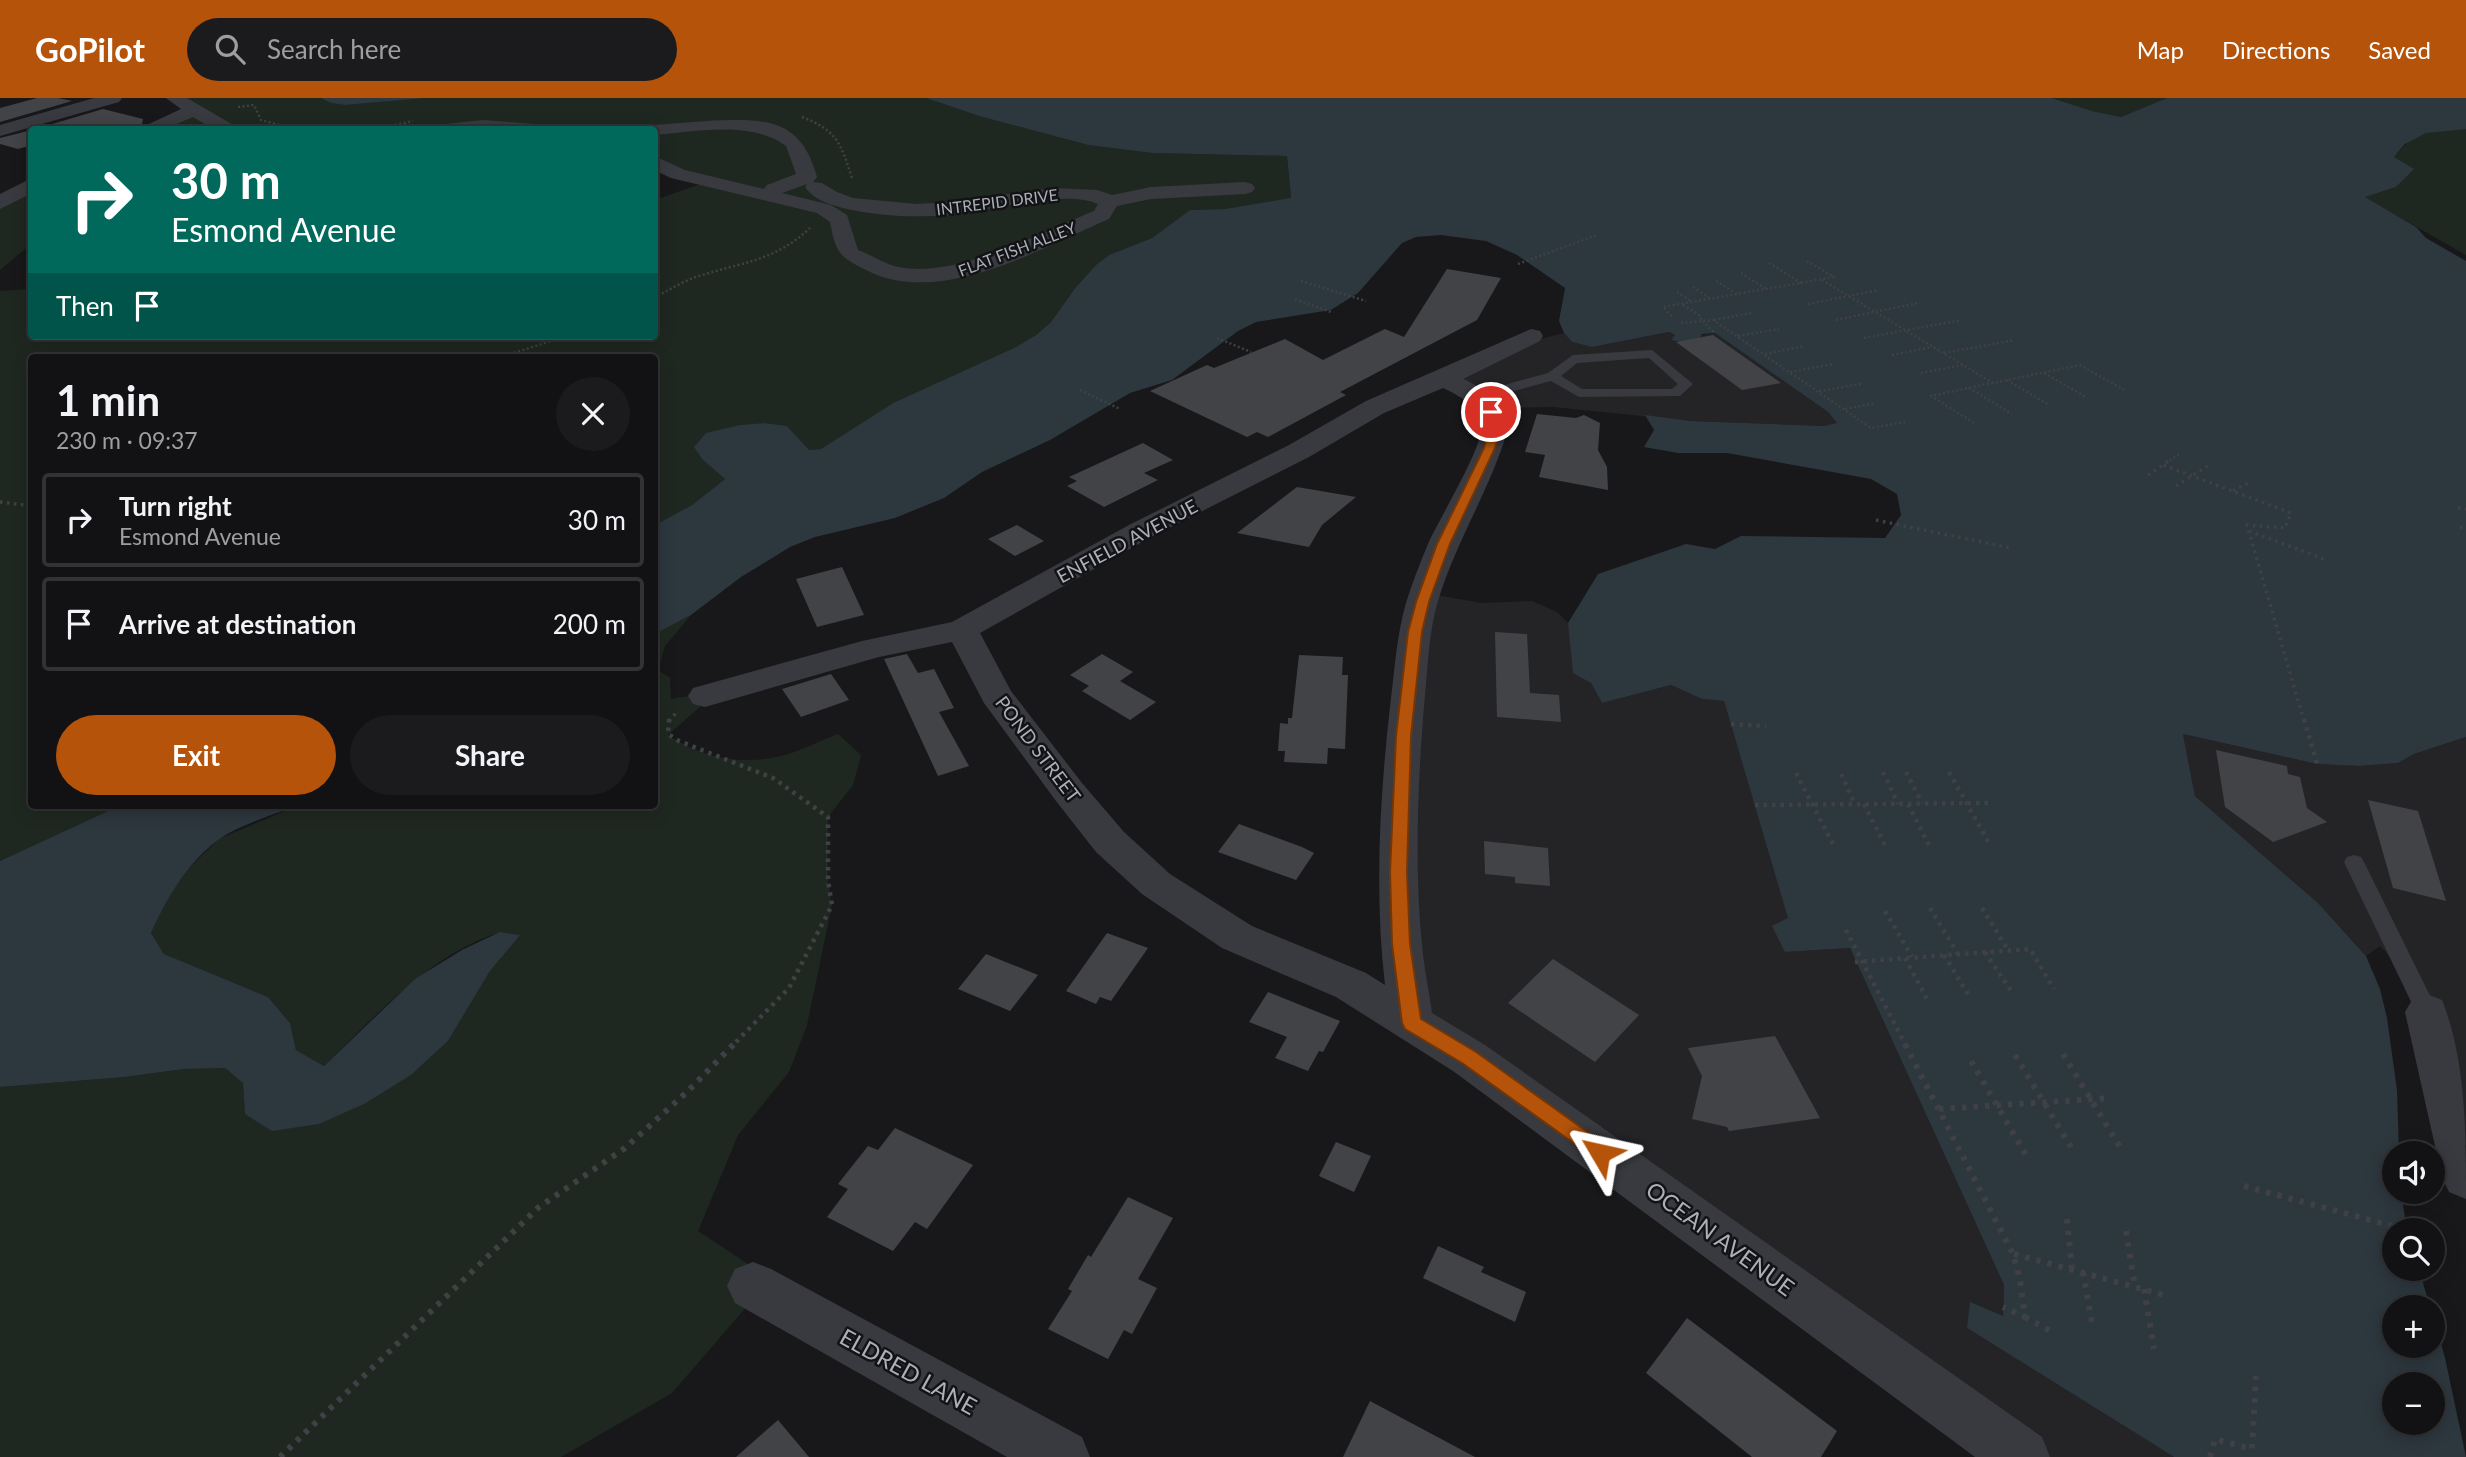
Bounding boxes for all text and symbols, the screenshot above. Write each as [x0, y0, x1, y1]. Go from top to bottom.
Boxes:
search box [187, 18, 677, 81]
text: GoPilot [35, 29, 145, 69]
icon: search [211, 30, 249, 68]
text: Search here [267, 33, 401, 65]
text: Map [2137, 35, 2184, 64]
text: Directions [2222, 35, 2330, 64]
text: Saved [2368, 35, 2431, 64]
text: 30 m [171, 151, 281, 209]
icon: right [56, 154, 147, 245]
street label: INTREPID DRIVE [935, 185, 1059, 218]
text: Esmond Avenue [171, 210, 396, 249]
street label: FLAT FISH ALLEY [955, 217, 1078, 280]
icon: arrive [128, 287, 166, 325]
text: Then [56, 290, 114, 322]
text: 1 min [56, 375, 160, 425]
button: close [556, 377, 630, 451]
pin [1461, 382, 1521, 442]
icon: arrive [1472, 393, 1510, 431]
text: 230 m · 09:37 [56, 426, 198, 454]
text: Turn right [119, 490, 232, 522]
street label: ENFIELD AVENUE [1052, 494, 1201, 587]
icon: right [60, 501, 98, 539]
text: 30 m [568, 504, 626, 536]
text: Esmond Avenue [119, 522, 281, 550]
icon: arrive [60, 605, 98, 643]
text: Arrive at destination [119, 608, 356, 640]
text: 200 m [553, 608, 626, 640]
street label: POND STREET [991, 691, 1086, 806]
button: Exit [56, 715, 336, 795]
button: Share [350, 715, 630, 795]
position arrow [1563, 1116, 1637, 1190]
map controls [2382, 1141, 2445, 1435]
button: sound [2382, 1141, 2445, 1204]
street label: OCEAN AVENUE [1641, 1175, 1800, 1301]
button: search [2382, 1218, 2445, 1281]
button: + [2382, 1295, 2445, 1358]
street label: ELDRED LANE [835, 1322, 982, 1420]
button: − [2382, 1372, 2445, 1435]

